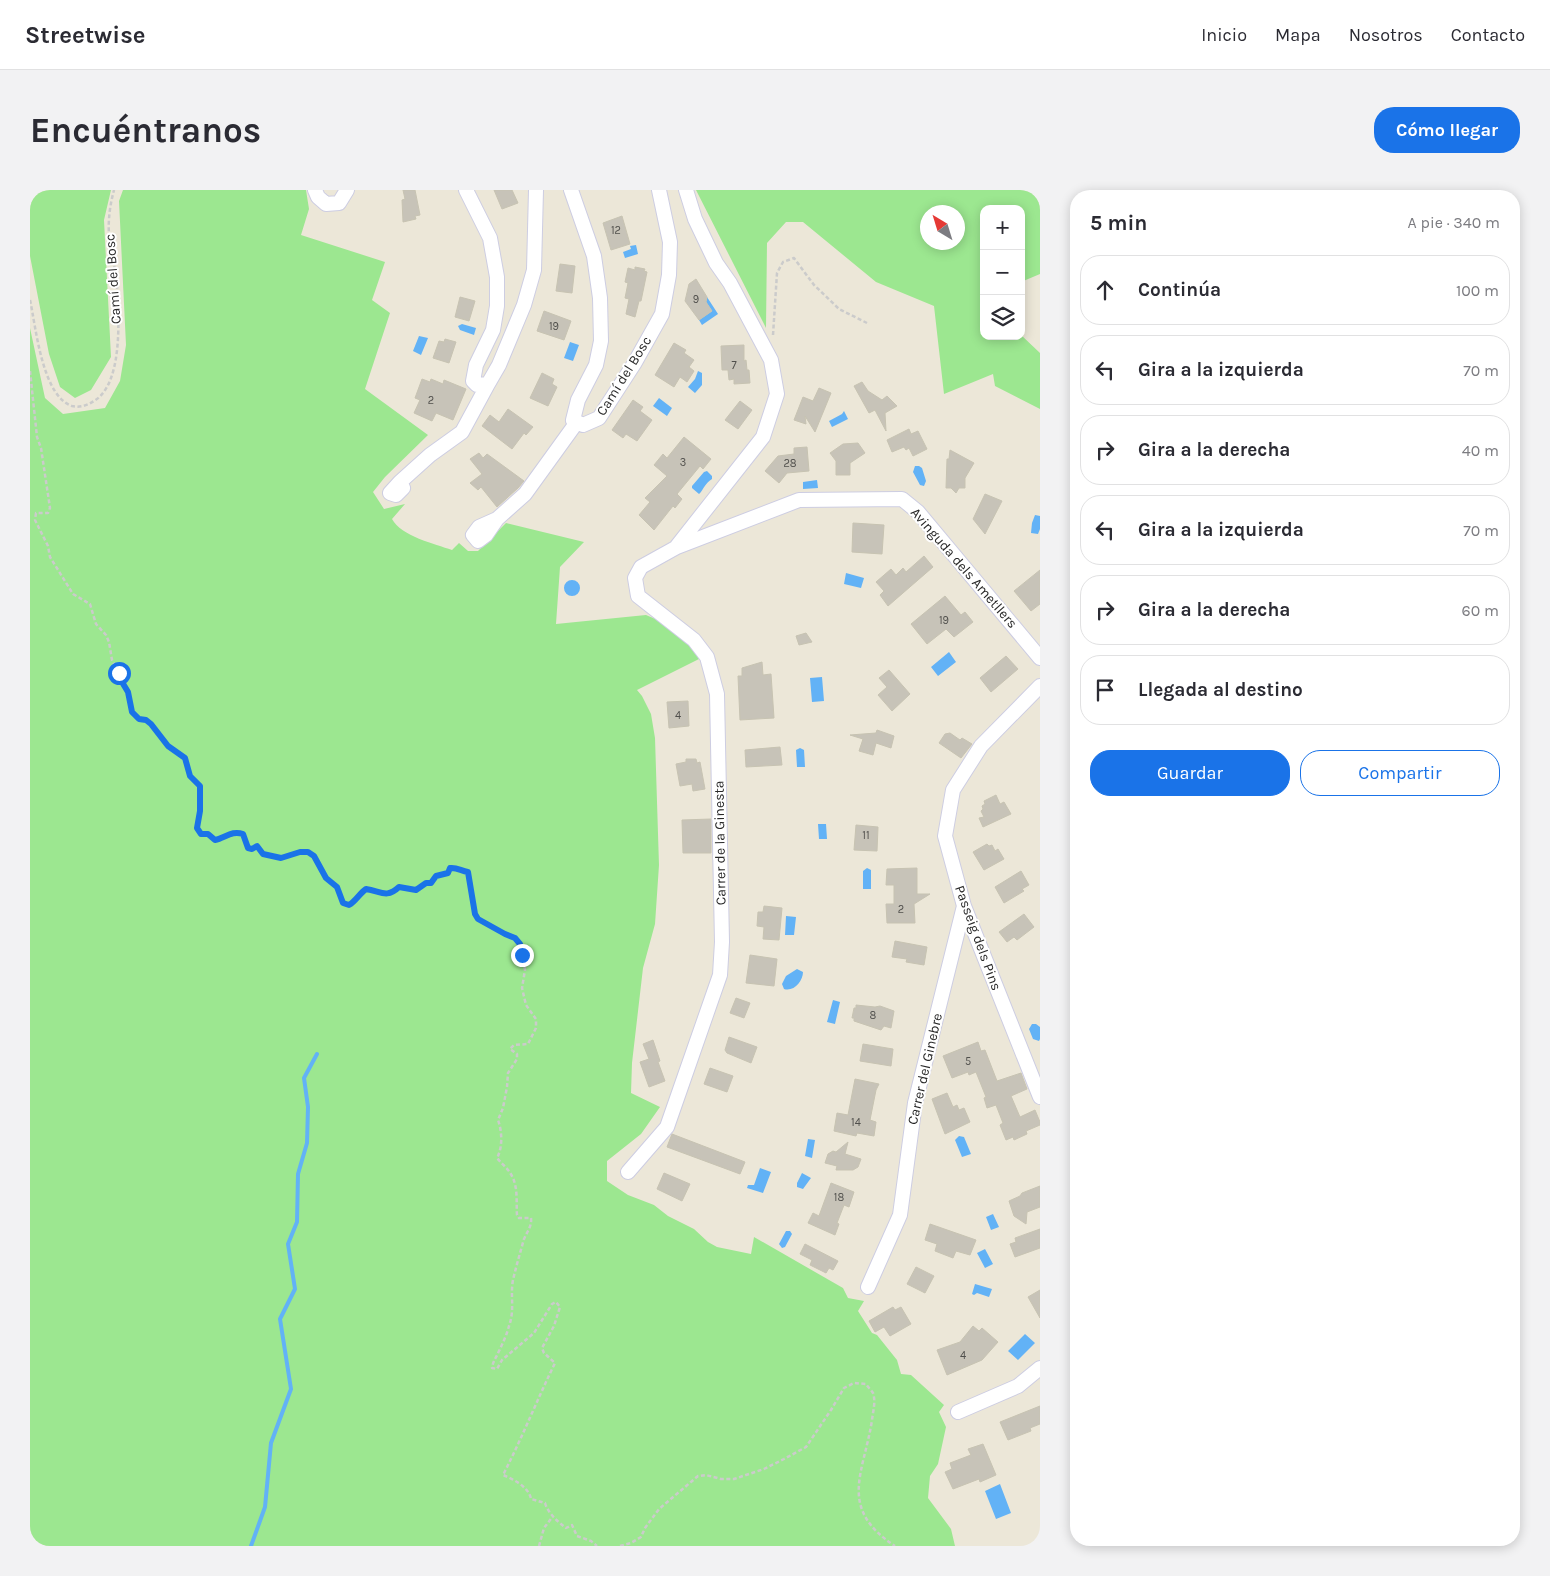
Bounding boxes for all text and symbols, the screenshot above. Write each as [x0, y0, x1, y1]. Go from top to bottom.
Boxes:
text: Streetwise [25, 21, 146, 49]
text: Inicio [1201, 24, 1247, 46]
text: Mapa [1275, 24, 1321, 46]
text: Nosotros [1349, 24, 1423, 46]
text: Contacto [1451, 24, 1525, 46]
button: Cómo llegar [1374, 107, 1520, 153]
text: Encuéntranos [30, 110, 261, 151]
north arrow [920, 205, 965, 250]
map controls [980, 205, 1025, 340]
button: + [980, 205, 1025, 250]
text: 5 min [1090, 211, 1147, 235]
text: A pie · 340 m [1408, 213, 1500, 232]
house number: 12 [611, 224, 621, 237]
street label: Camí del Bosc [101, 233, 125, 325]
button: − [980, 250, 1025, 295]
icon: ahead [1091, 276, 1119, 304]
text: Continúa [1138, 279, 1221, 301]
text: 100 m [1456, 281, 1499, 300]
house number: 9 [693, 293, 699, 306]
button: layers [980, 295, 1025, 340]
house number: 19 [549, 320, 559, 333]
street label: Camí del Bosc [593, 333, 655, 419]
icon: left [1091, 356, 1119, 384]
house number: 7 [731, 359, 737, 372]
text: Gira a la izquierda [1138, 359, 1304, 381]
text: 70 m [1463, 361, 1499, 380]
house number: 2 [428, 394, 434, 407]
icon: right [1091, 436, 1119, 464]
text: Gira a la derecha [1138, 439, 1290, 461]
text: 40 m [1462, 441, 1499, 460]
house number: 3 [680, 456, 686, 469]
house number: 28 [783, 457, 797, 470]
street label: Avinguda dels Ametllers [907, 504, 1021, 632]
icon: left [1091, 516, 1119, 544]
text: Gira a la izquierda [1138, 519, 1304, 541]
text: 70 m [1463, 521, 1499, 540]
icon: right [1091, 596, 1119, 624]
text: Gira a la derecha [1138, 599, 1290, 621]
text: 60 m [1462, 601, 1499, 620]
house number: 19 [939, 614, 949, 627]
route start [108, 662, 131, 685]
icon: arrive [1091, 676, 1119, 704]
text: Llegada al destino [1138, 679, 1303, 701]
house number: 4 [675, 709, 681, 722]
button: Guardar [1090, 750, 1290, 796]
button: Compartir [1300, 750, 1500, 796]
street label: Carrer de la Ginesta [710, 780, 730, 906]
house number: 11 [862, 829, 870, 842]
street label: Passeig dels Pins [951, 883, 1005, 993]
house number: 2 [898, 903, 904, 916]
route end [511, 944, 534, 967]
house number: 8 [870, 1009, 877, 1022]
street label: Carrer del Ginebre [904, 1012, 946, 1126]
house number: 5 [965, 1055, 971, 1068]
house number: 14 [851, 1116, 861, 1129]
house number: 18 [834, 1191, 844, 1204]
house number: 4 [960, 1349, 966, 1362]

